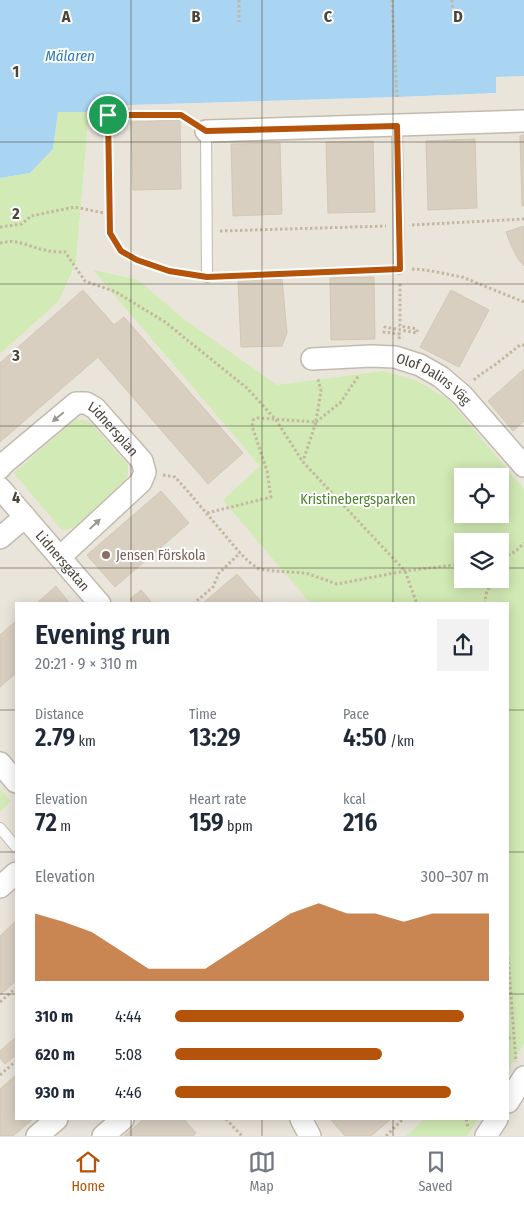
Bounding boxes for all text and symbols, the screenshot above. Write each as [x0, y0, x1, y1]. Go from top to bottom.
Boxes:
text: A [61, 7, 71, 26]
text: B [192, 7, 201, 26]
text: C [324, 7, 333, 26]
text: D [453, 7, 463, 26]
water label: Mälaren [45, 47, 95, 65]
text: 1 [13, 62, 19, 81]
pin [87, 94, 129, 136]
icon: arrive [94, 101, 122, 129]
text: 2 [11, 204, 20, 223]
text: 3 [11, 346, 20, 365]
street label: Olof Dalins Väg [394, 350, 475, 409]
street label: Lidnersplan [85, 398, 142, 460]
one-way arrow [52, 412, 65, 423]
map controls [454, 468, 509, 588]
button: locate [454, 468, 509, 523]
text: 4 [12, 488, 20, 507]
park label: Kristinebergsparken [300, 491, 416, 508]
one-way arrow [89, 518, 101, 530]
street label: Lidnersgatan [32, 527, 93, 595]
button: layers [454, 533, 509, 588]
place label: Jensen Förskola [116, 547, 206, 564]
marker: Jensen Förskola [100, 549, 112, 561]
text: Evening run [35, 618, 170, 651]
button: share [437, 619, 489, 671]
text: 20:21 · 9 × 310 m [35, 654, 138, 673]
text: Distance [35, 706, 84, 723]
text: Time [189, 706, 217, 723]
text: Pace [343, 706, 369, 723]
text: 2.79 [35, 723, 75, 753]
text: 13:29 [189, 723, 241, 753]
text: 4:50 [343, 723, 387, 753]
text: km [75, 733, 96, 750]
text: /km [387, 733, 414, 750]
text: Elevation [35, 791, 88, 808]
text: Heart rate [189, 791, 246, 808]
text: kcal [343, 791, 366, 808]
text: 72 [35, 808, 57, 838]
text: 159 [189, 808, 224, 838]
text: 216 [343, 808, 377, 838]
text: m [57, 818, 71, 835]
text: bpm [224, 818, 253, 835]
text: Elevation [35, 867, 95, 886]
text: 300–307 m [421, 867, 489, 886]
text: 310 m [35, 1007, 73, 1026]
text: 4:44 [115, 1007, 142, 1026]
text: 620 m [35, 1045, 75, 1064]
text: 5:08 [115, 1045, 142, 1064]
text: 930 m [35, 1083, 75, 1102]
text: 4:46 [115, 1083, 142, 1102]
tab: Home [71, 1148, 105, 1195]
tab: Map [248, 1148, 276, 1195]
tab: Saved [418, 1148, 453, 1195]

